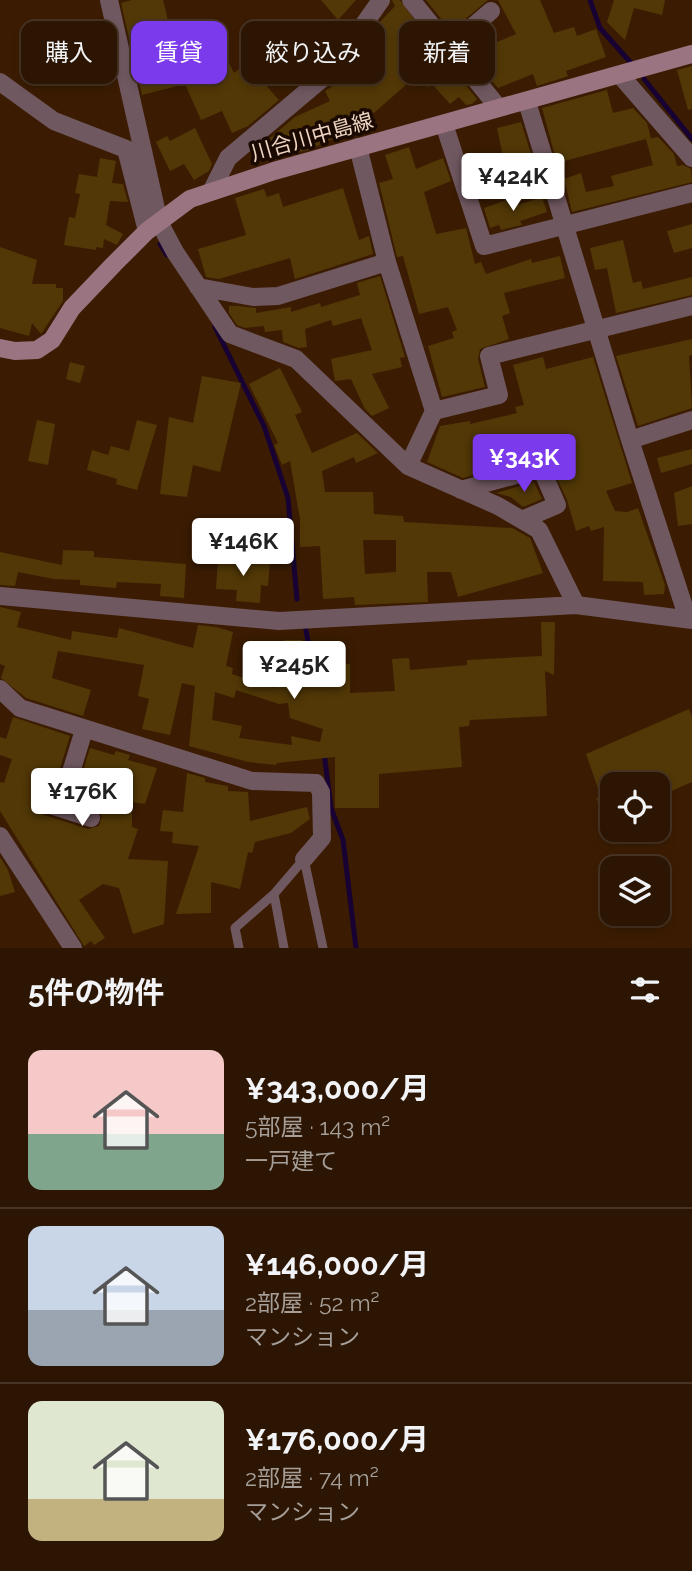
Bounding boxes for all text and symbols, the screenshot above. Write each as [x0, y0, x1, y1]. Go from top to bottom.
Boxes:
chip: 購入 [21, 21, 117, 84]
chip: 賃貸 [131, 21, 227, 84]
chip: 絞り込み [241, 21, 385, 84]
chip: 新着 [399, 21, 495, 84]
street label: 川合川中島線 [248, 107, 376, 166]
pin: ¥424K [464, 154, 562, 213]
text: ¥424K [477, 162, 549, 189]
pin: ¥343K [475, 434, 573, 494]
text: ¥343K [489, 443, 559, 470]
pin: ¥146K [194, 518, 292, 578]
text: ¥146K [208, 527, 278, 554]
pin: ¥245K [245, 642, 343, 701]
text: ¥245K [259, 650, 329, 677]
pin: ¥176K [33, 768, 131, 828]
map controls [600, 772, 670, 926]
button: locate [600, 772, 670, 842]
text: ¥176K [47, 777, 117, 804]
button: layers [600, 856, 670, 926]
icon: filters [626, 971, 664, 1009]
text: 5件の物件 [28, 975, 165, 1010]
text: ¥343,000/月 [245, 1071, 430, 1106]
icon: home [84, 1078, 168, 1162]
text: 5部屋 · 143 m² [245, 1113, 390, 1140]
text: 一戸建て [245, 1147, 337, 1174]
text: ¥146,000/月 [245, 1247, 429, 1282]
icon: home [84, 1254, 168, 1338]
text: 2部屋 · 52 m² [245, 1289, 380, 1316]
text: マンション [245, 1323, 360, 1350]
text: ¥176,000/月 [245, 1422, 429, 1457]
icon: home [84, 1429, 168, 1513]
text: 2部屋 · 74 m² [245, 1464, 379, 1491]
text: マンション [245, 1498, 360, 1525]

